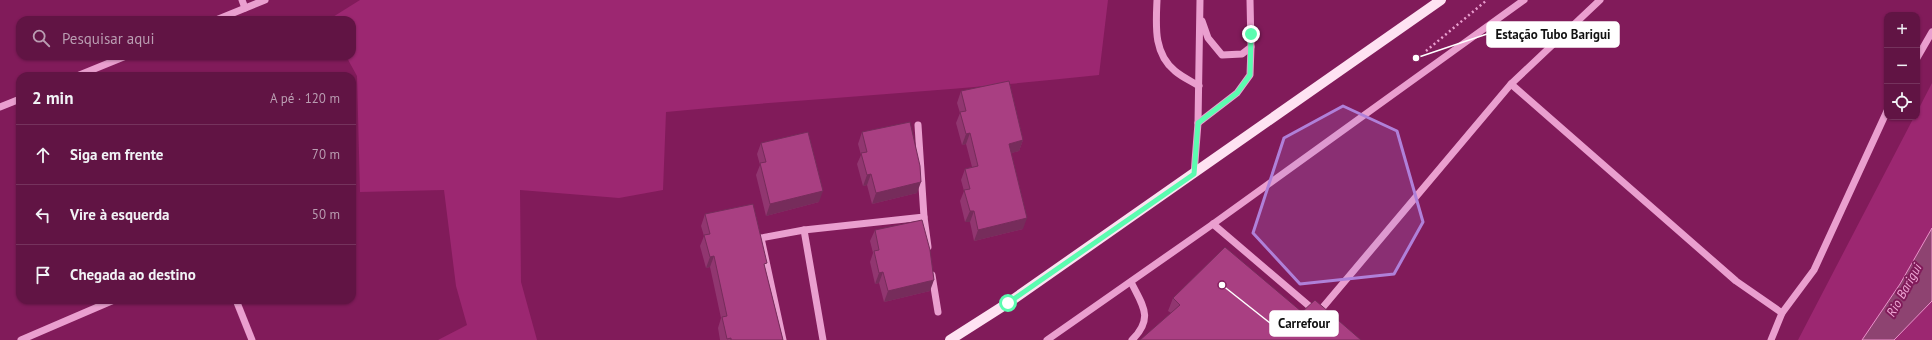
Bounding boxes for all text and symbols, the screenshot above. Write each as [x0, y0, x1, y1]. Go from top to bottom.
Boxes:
map controls [1884, 12, 1920, 120]
button: + [1884, 12, 1920, 48]
search box [16, 16, 356, 60]
callout: Estação Tubo Barigui [1487, 22, 1619, 47]
route end [1242, 25, 1260, 43]
text: Estação Tubo Barigui [1495, 26, 1611, 43]
icon: search [30, 27, 52, 49]
text: Pesquisar aqui [62, 29, 154, 48]
button: − [1884, 48, 1920, 84]
button: locate [1884, 84, 1920, 120]
text: 2 min [32, 87, 73, 109]
text: A pé · 120 m [270, 90, 340, 107]
icon: ahead [32, 144, 54, 166]
text: Siga em frente [70, 145, 163, 164]
text: 70 m [312, 146, 340, 163]
icon: left [32, 204, 54, 226]
text: Vire à esquerda [70, 205, 169, 224]
text: 50 m [312, 206, 340, 223]
water label: Rio Barigui [1882, 260, 1926, 320]
icon: arrive [32, 264, 54, 286]
text: Chegada ao destino [70, 265, 196, 284]
route start [999, 294, 1017, 312]
callout: Carrefour [1270, 311, 1338, 336]
text: Carrefour [1278, 315, 1330, 332]

